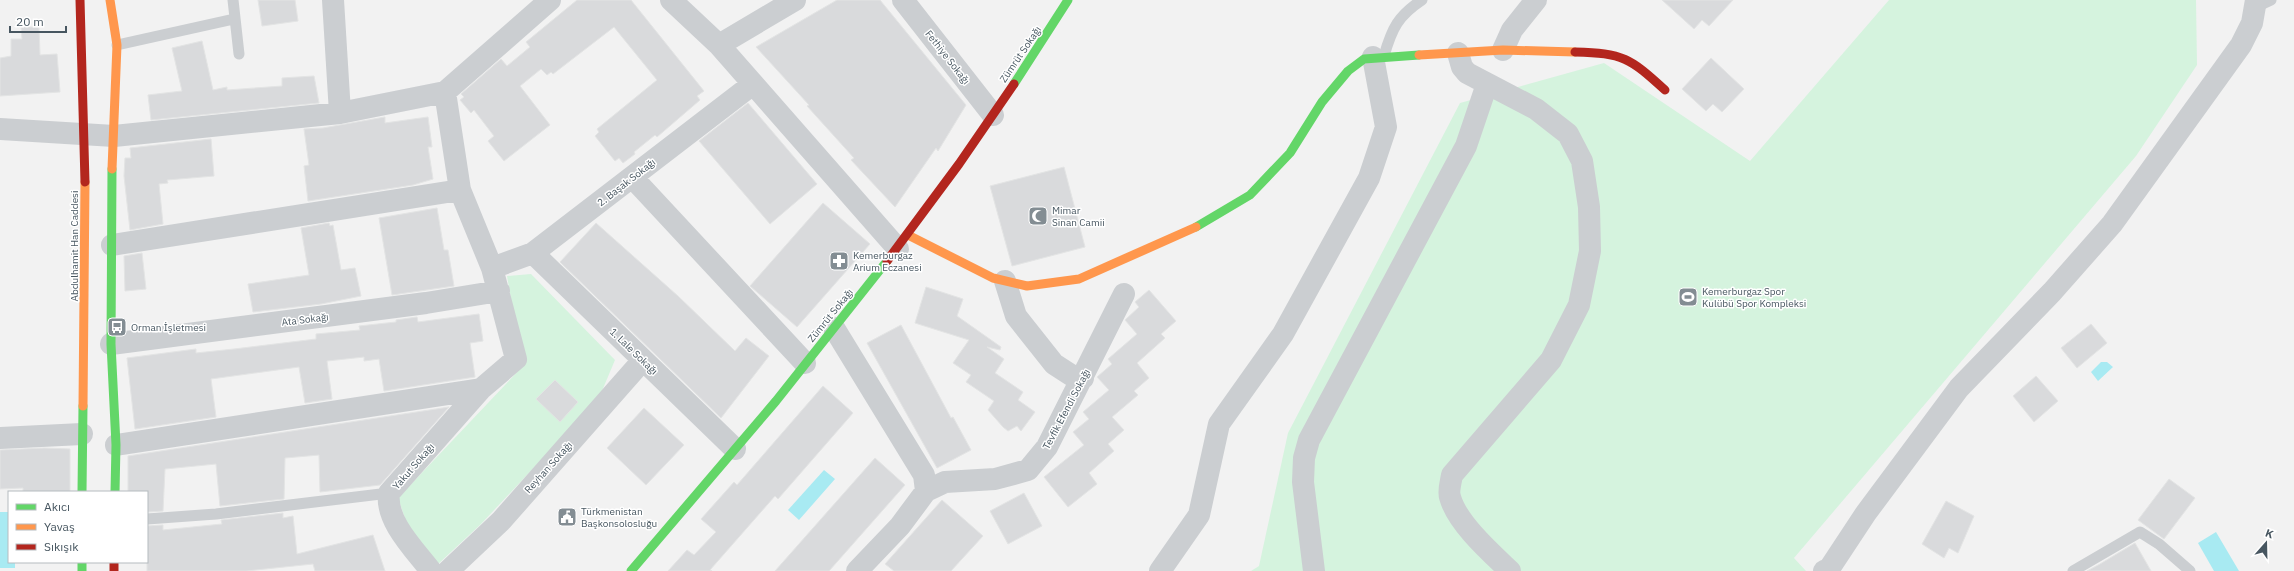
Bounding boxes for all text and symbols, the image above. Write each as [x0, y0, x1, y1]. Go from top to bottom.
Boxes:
scale bar [10, 8, 66, 34]
text: 20 m [16, 14, 44, 29]
street label: Zümrüt Sokağı [997, 24, 1044, 85]
street label: Fethiye Sokağı [922, 28, 973, 87]
street label: 2. Başak Sokağı [594, 156, 658, 209]
street label: Abdulhamit Han Caddesi [68, 191, 81, 302]
place label: Mimar Sinan Camii [1052, 204, 1105, 229]
mosque icon: Mimar Sinan Camii [1027, 205, 1049, 227]
place label: Kemerburgaz Arium Eczanesi [853, 249, 922, 274]
pharmacy icon: Kemerburgaz Arium Eczanesi [828, 250, 850, 272]
place label: Kemerburgaz Spor Kulübü Spor Kompleksi [1702, 285, 1806, 310]
street label: Zümrüt Sokağı [805, 286, 856, 345]
sports icon: Kemerburgaz Spor Kulübü Spor Kompleksi [1677, 286, 1699, 308]
street label: Ata Sokağı [281, 310, 329, 329]
bus stop icon: Orman İşletmesi [106, 316, 128, 338]
place label: Orman İşletmesi [131, 321, 206, 334]
street label: 1. Lale Sokağı [607, 325, 660, 377]
street label: Tevfik Efendi Sokağı [1040, 367, 1093, 452]
street label: Reyhan Sokağı [522, 439, 575, 496]
street label: Yakut Sokağı [390, 440, 437, 492]
legend [8, 491, 148, 563]
text: Akıcı [44, 499, 70, 514]
place label: Türkmenistan Başkonsolosluğu [581, 505, 657, 530]
public building icon: Türkmenistan Başkonsolosluğu [556, 506, 578, 528]
text: Yavaş [44, 519, 75, 534]
north arrow [2246, 523, 2286, 563]
text: K [2263, 526, 2276, 542]
text: Sıkışık [44, 539, 79, 554]

